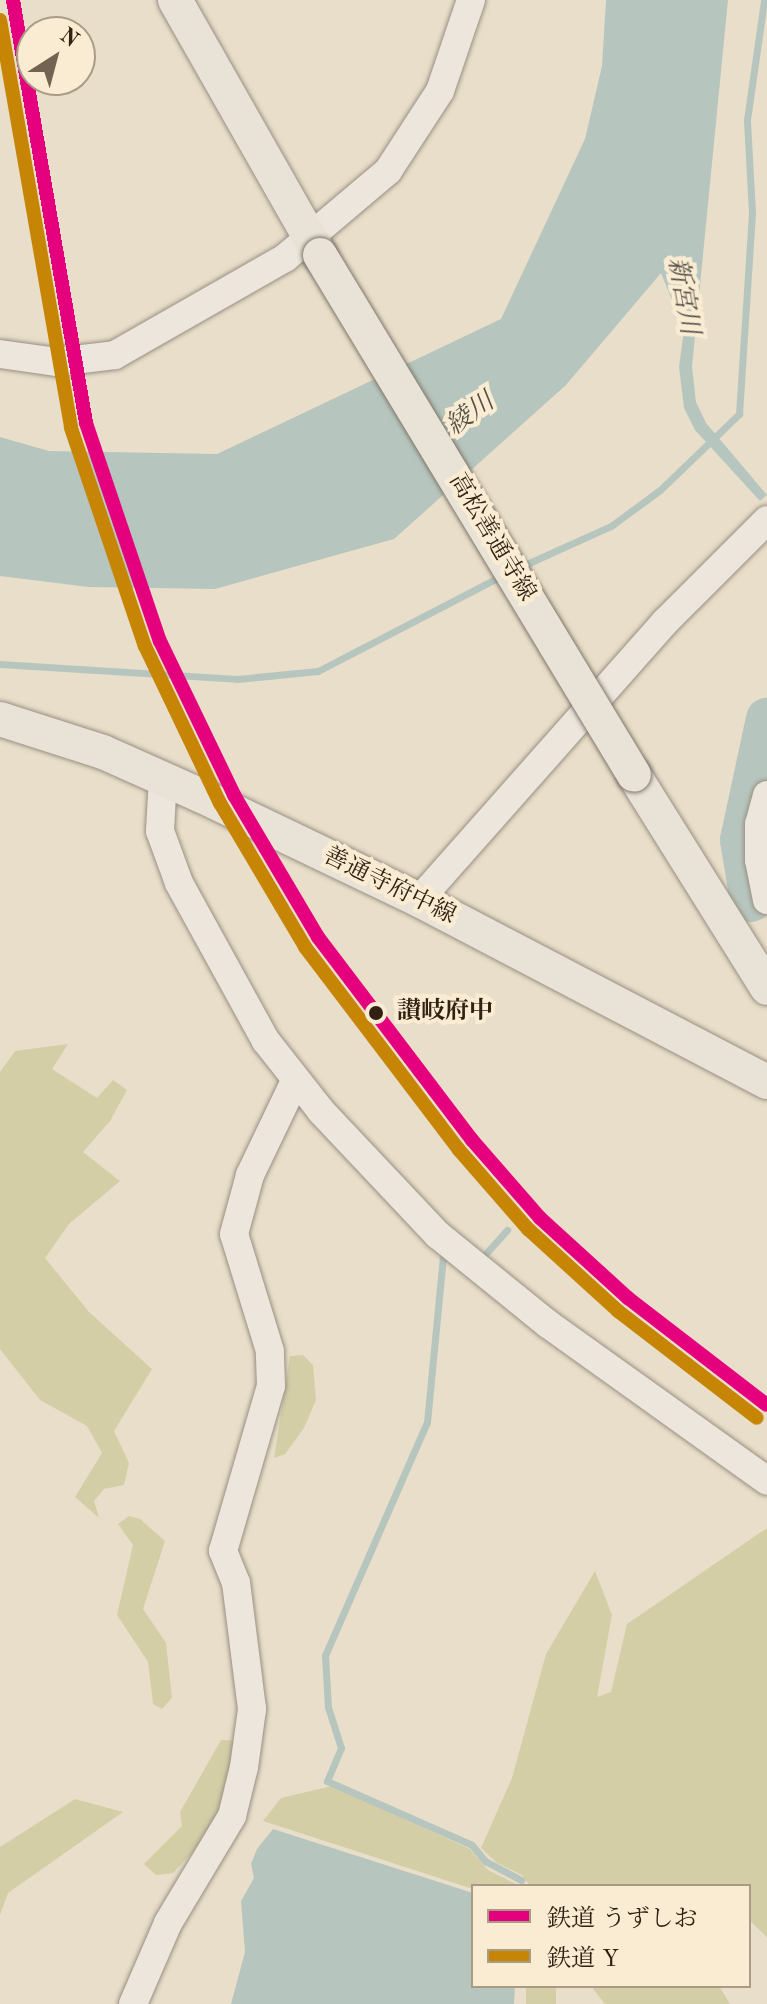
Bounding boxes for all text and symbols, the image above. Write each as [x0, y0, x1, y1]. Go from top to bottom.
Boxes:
north arrow [16, 16, 96, 96]
text: N [56, 24, 82, 52]
water label: 新宮川 [660, 255, 704, 337]
water label: 綾川 [441, 387, 501, 443]
street label: 高松善通寺線 [442, 469, 540, 607]
street label: 善通寺府中線 [318, 842, 460, 932]
marker: 讃岐府中 [362, 999, 390, 1027]
place label: 讃岐府中 [397, 999, 493, 1027]
legend [471, 1884, 751, 1988]
text: 鉄道 うずしお [547, 1908, 698, 1932]
text: 鉄道 Y [547, 1948, 619, 1972]

